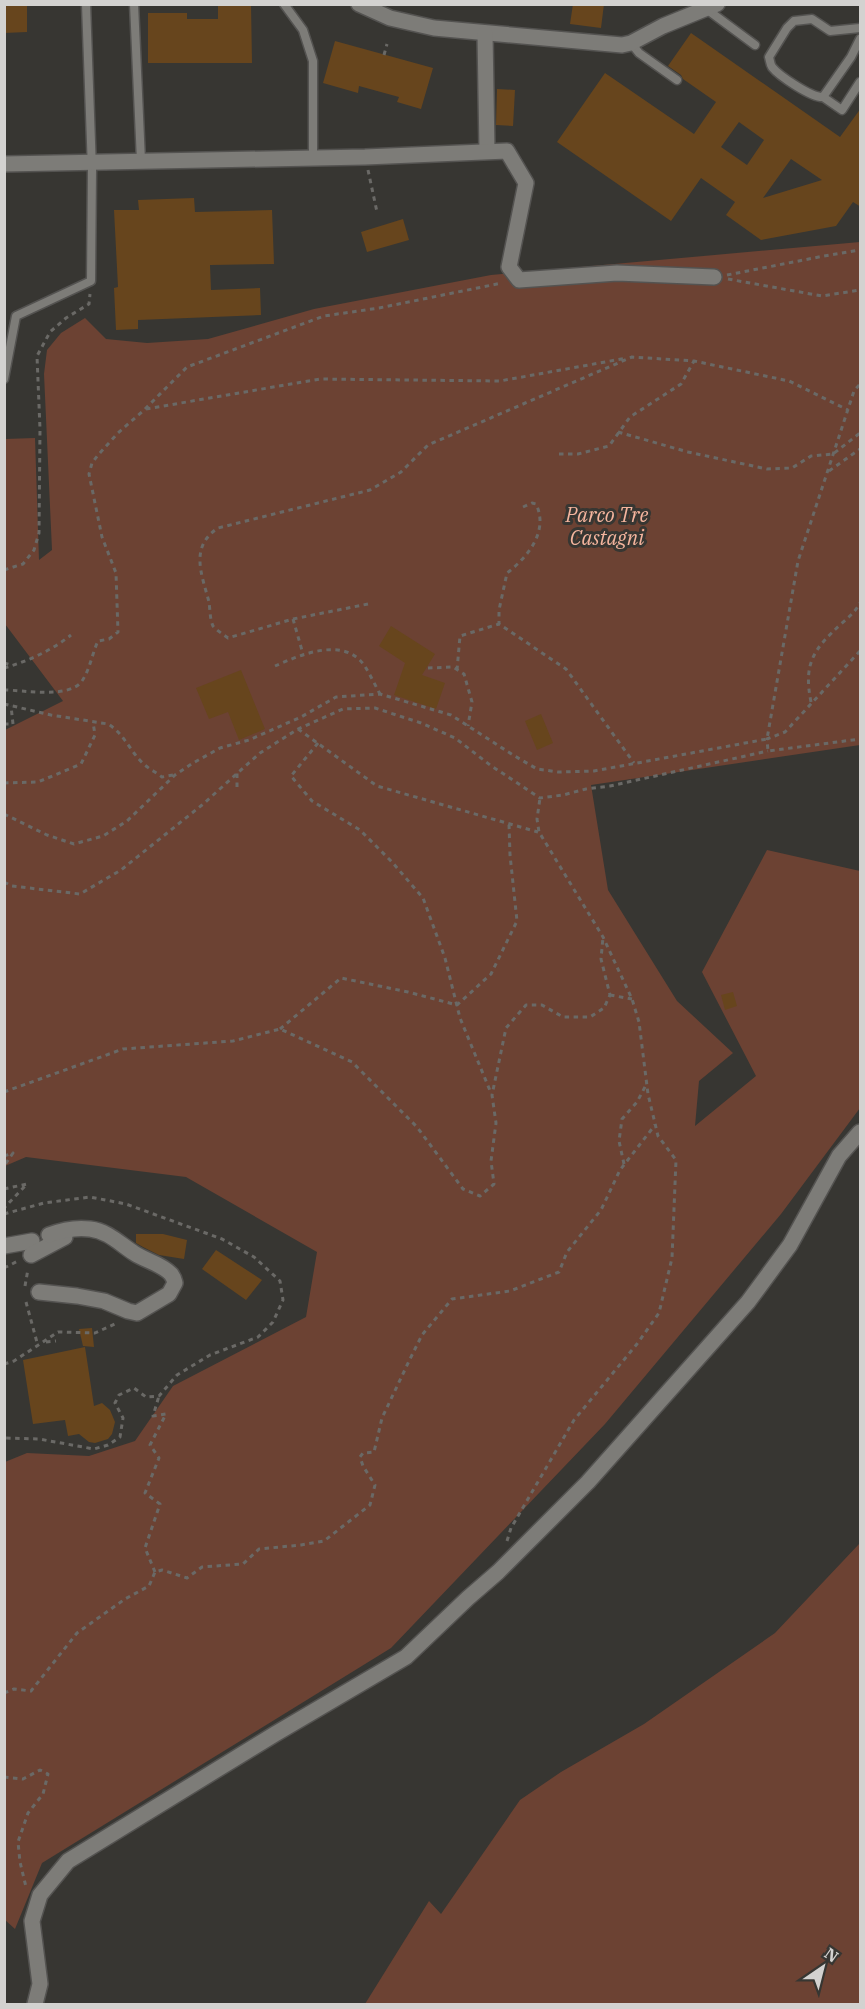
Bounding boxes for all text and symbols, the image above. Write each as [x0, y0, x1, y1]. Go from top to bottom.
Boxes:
park label: Parco Tre Castagni [565, 501, 649, 551]
north arrow [793, 1937, 853, 1997]
text: N [821, 1943, 843, 1967]

